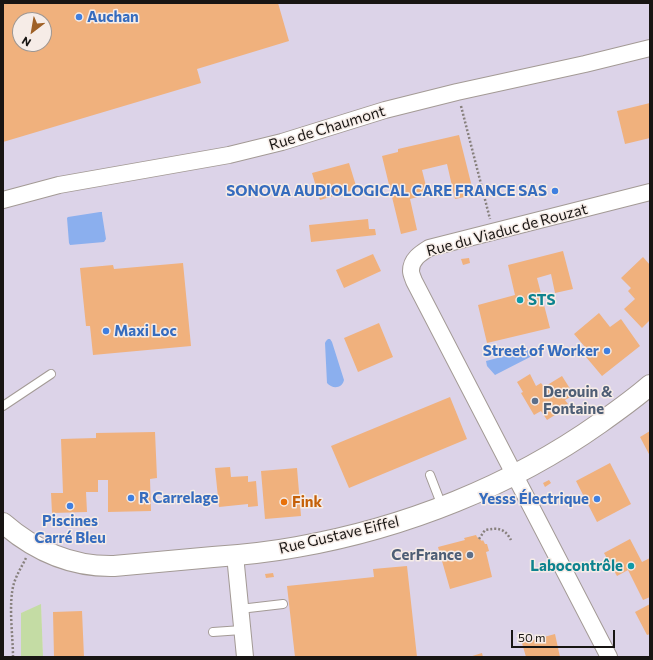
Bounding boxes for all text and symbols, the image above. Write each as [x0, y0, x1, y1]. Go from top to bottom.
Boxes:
place label: Auchan [87, 8, 139, 26]
north arrow [12, 12, 52, 52]
marker: Auchan [74, 12, 84, 22]
text: N [19, 34, 33, 50]
street label: Rue de Chaumont [267, 102, 387, 154]
place label: SONOVA AUDIOLOGICAL CARE FRANCE SAS [226, 182, 547, 200]
marker: SONOVA AUDIOLOGICAL CARE FRANCE SAS [550, 186, 560, 196]
street label: Rue du Viaduc de Rouzat [424, 200, 590, 260]
place label: STS [528, 291, 555, 309]
marker: STS [515, 295, 525, 305]
place label: Maxi Loc [114, 322, 177, 340]
marker: Maxi Loc [101, 326, 111, 336]
place label: Street of Worker [483, 342, 599, 360]
marker: Street of Worker [602, 346, 612, 356]
place label: Derouin & Fontaine [543, 383, 613, 418]
marker: Derouin & Fontaine [530, 396, 540, 406]
place label: R Carrelage [139, 489, 218, 507]
place label: Yesss Électrique [478, 490, 589, 508]
marker: R Carrelage [126, 493, 136, 503]
place label: Fink [292, 493, 322, 511]
marker: Yesss Électrique [592, 494, 602, 504]
marker: Fink [279, 497, 289, 507]
marker: Piscines Carré Bleu [65, 501, 75, 511]
place label: Piscines Carré Bleu [34, 512, 106, 547]
street label: Rue Gustave Eiffel [277, 512, 401, 558]
place label: CerFrance [391, 546, 462, 564]
marker: CerFrance [465, 550, 475, 560]
place label: Labocontrôle [530, 557, 623, 575]
marker: Labocontrôle [626, 561, 636, 571]
scale bar [513, 622, 617, 648]
text: 50 m [518, 630, 546, 644]

